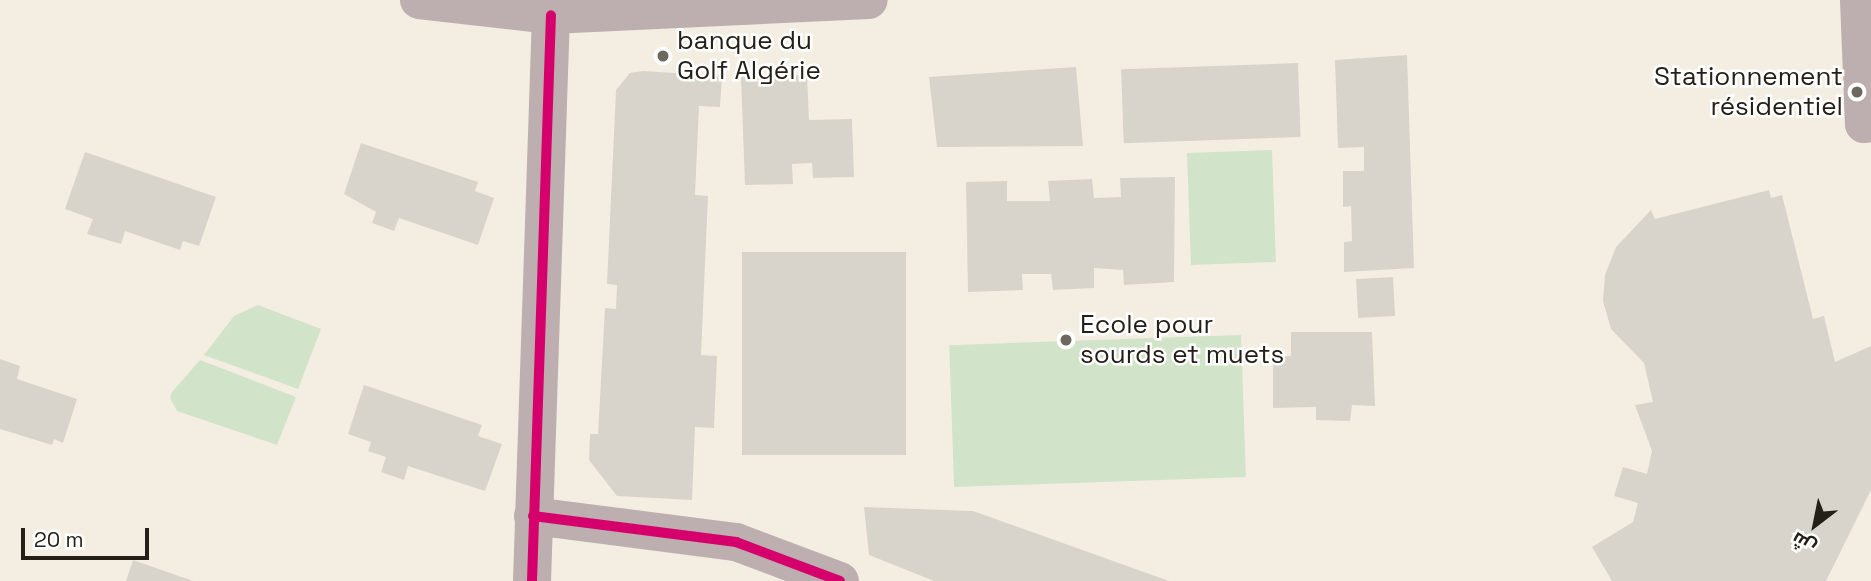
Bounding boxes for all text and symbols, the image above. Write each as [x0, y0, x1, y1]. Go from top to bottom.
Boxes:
place label: banque du Golf Algérie [677, 25, 821, 86]
marker: banque du Golf Algérie [655, 48, 671, 64]
place label: Stationnement résidentiel [1654, 61, 1843, 122]
marker: Stationnement résidentiel [1849, 84, 1865, 100]
place label: Ecole pour sourds et muets [1080, 309, 1284, 370]
marker: Ecole pour sourds et muets [1058, 332, 1074, 348]
north arrow [1780, 490, 1850, 560]
scale bar [24, 514, 152, 558]
text: 20 m [34, 526, 84, 553]
text: ش [1787, 526, 1821, 560]

